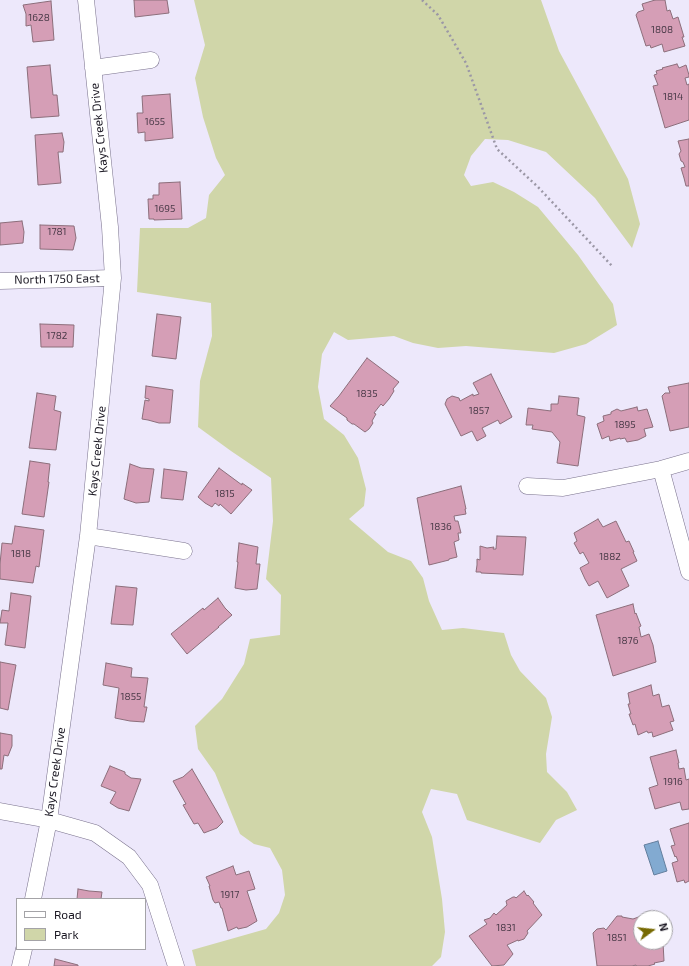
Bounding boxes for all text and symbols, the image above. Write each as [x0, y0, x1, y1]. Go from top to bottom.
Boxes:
house number: 1628 [28, 12, 50, 24]
house number: 1808 [651, 24, 673, 36]
street label: Kays Creek Drive [87, 82, 111, 174]
house number: 1814 [663, 91, 683, 103]
house number: 1655 [145, 116, 165, 128]
house number: 1695 [155, 203, 175, 215]
house number: 1781 [47, 226, 67, 238]
street label: North 1750 East [14, 271, 100, 287]
house number: 1782 [47, 330, 67, 342]
house number: 1835 [357, 388, 377, 400]
street label: Kays Creek Drive [85, 405, 109, 497]
house number: 1857 [469, 405, 489, 417]
house number: 1895 [614, 419, 636, 431]
house number: 1815 [215, 488, 235, 500]
house number: 1836 [430, 521, 452, 533]
house number: 1818 [11, 548, 31, 560]
house number: 1882 [599, 551, 621, 563]
house number: 1876 [618, 635, 638, 647]
house number: 1855 [121, 691, 141, 703]
street label: Kays Creek Drive [42, 726, 68, 818]
house number: 1916 [663, 776, 683, 788]
house number: 1917 [221, 889, 239, 901]
legend [16, 898, 146, 950]
text: Road [54, 907, 82, 921]
north arrow [633, 910, 673, 950]
text: N [657, 921, 671, 933]
house number: 1831 [496, 922, 516, 934]
text: Park [54, 927, 79, 941]
house number: 1851 [607, 932, 627, 944]

